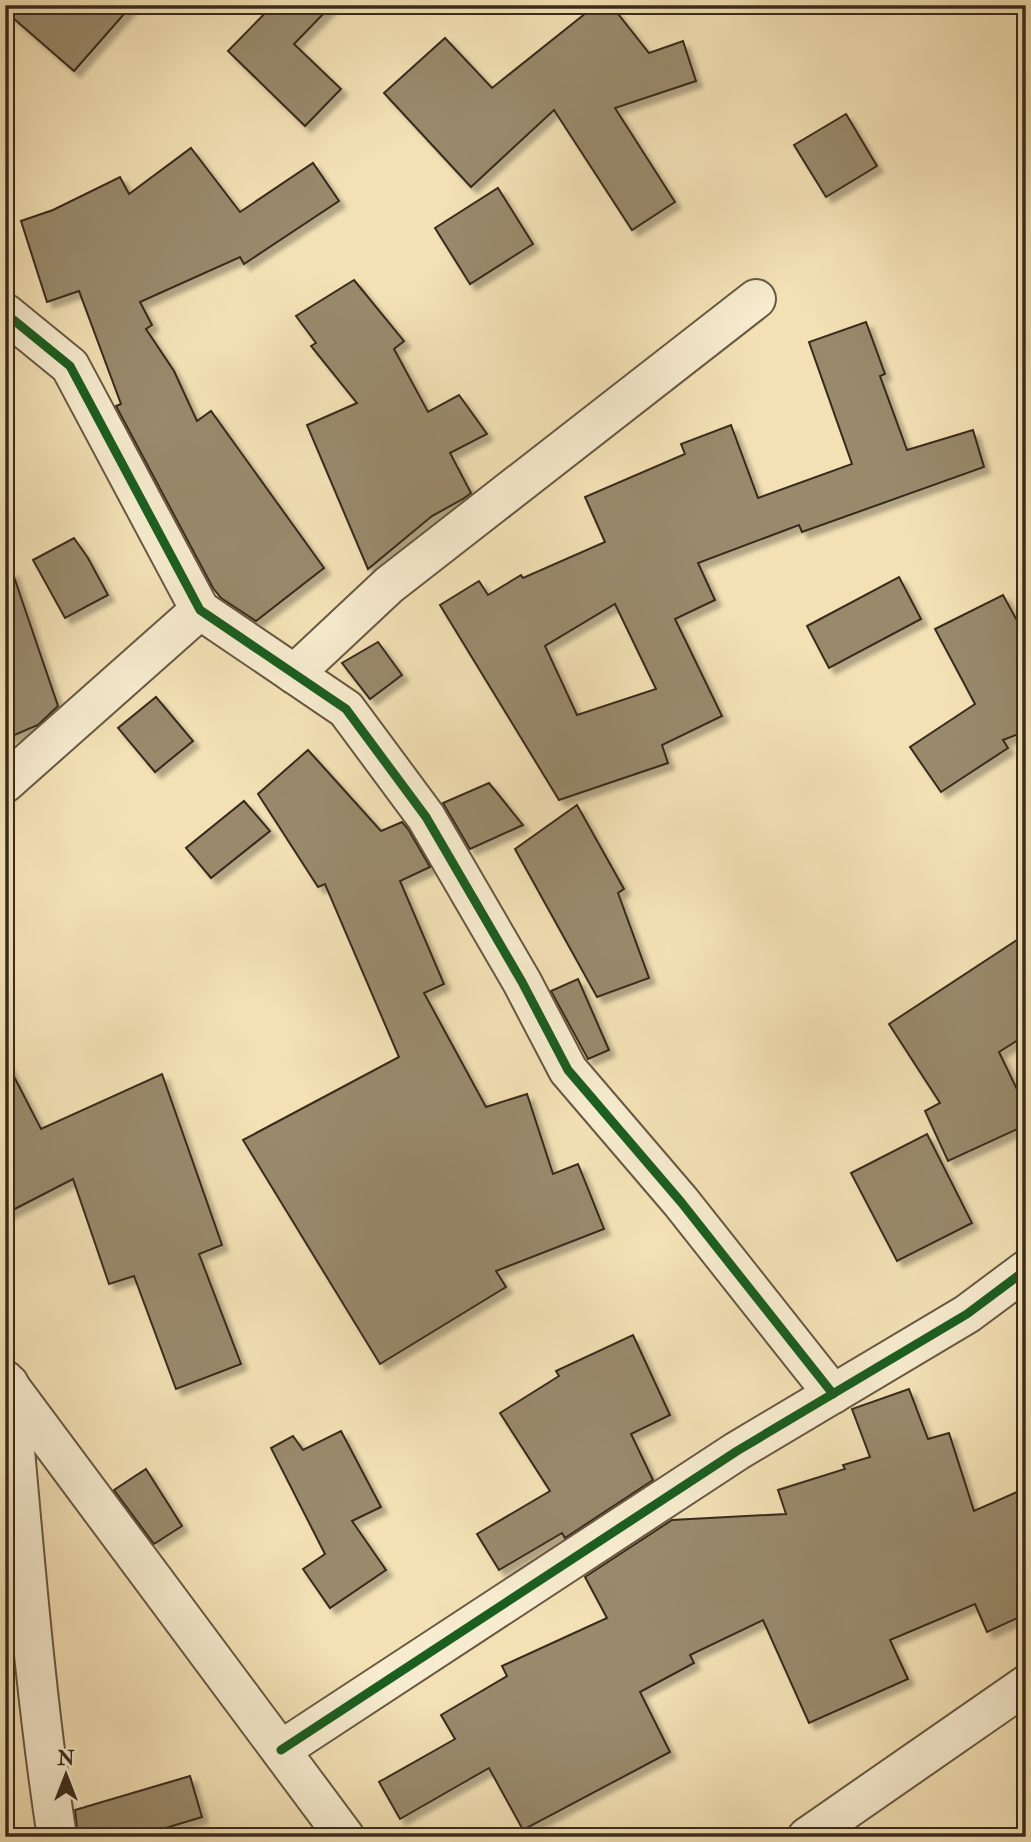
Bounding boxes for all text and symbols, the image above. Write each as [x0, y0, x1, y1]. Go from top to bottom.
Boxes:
north arrow [32, 1741, 102, 1811]
text: N [56, 1747, 75, 1771]

